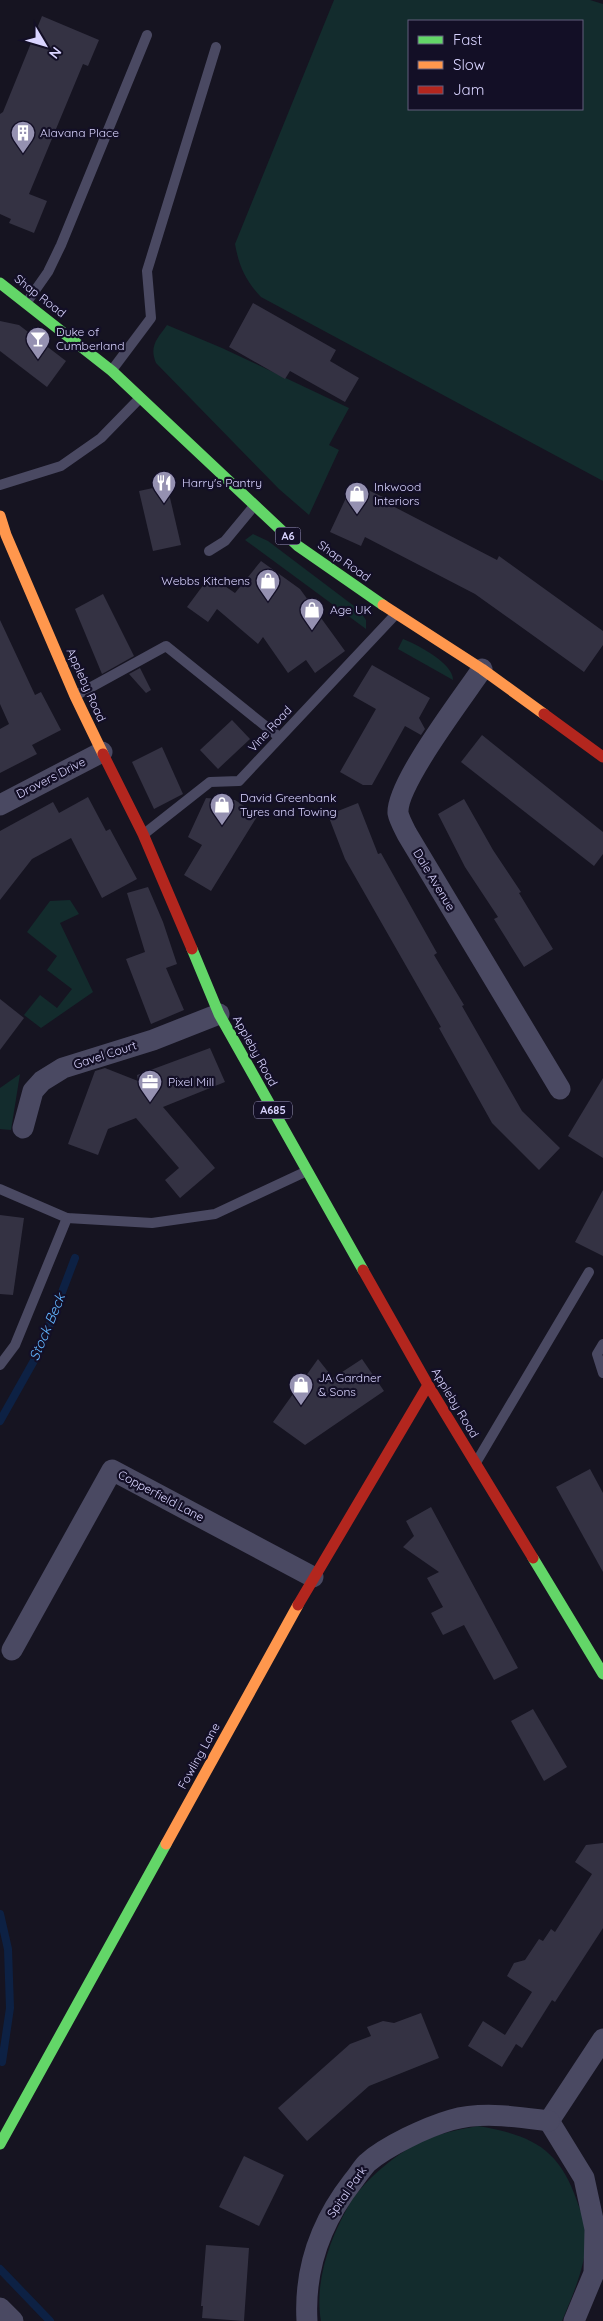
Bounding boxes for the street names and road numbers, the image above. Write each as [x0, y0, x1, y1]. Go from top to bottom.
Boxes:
street label: Shap Road [12, 271, 69, 320]
road number: A6 [276, 528, 300, 544]
street label: Shap Road [315, 537, 374, 584]
street label: Appleby Road [64, 646, 109, 724]
street label: Vine Road [245, 703, 295, 755]
street label: Drovers Drive [14, 754, 88, 801]
street label: Dale Avenue [410, 846, 459, 914]
street label: Appleby Road [230, 1013, 281, 1089]
street label: Gavel Court [71, 1037, 138, 1072]
road number: A685 [254, 1102, 292, 1118]
street label: Appleby Road [429, 1365, 482, 1440]
street label: Copperfield Lane [116, 1467, 207, 1525]
street label: Fowling Lane [174, 1720, 223, 1791]
street label: Spital Park [323, 2163, 370, 2220]

